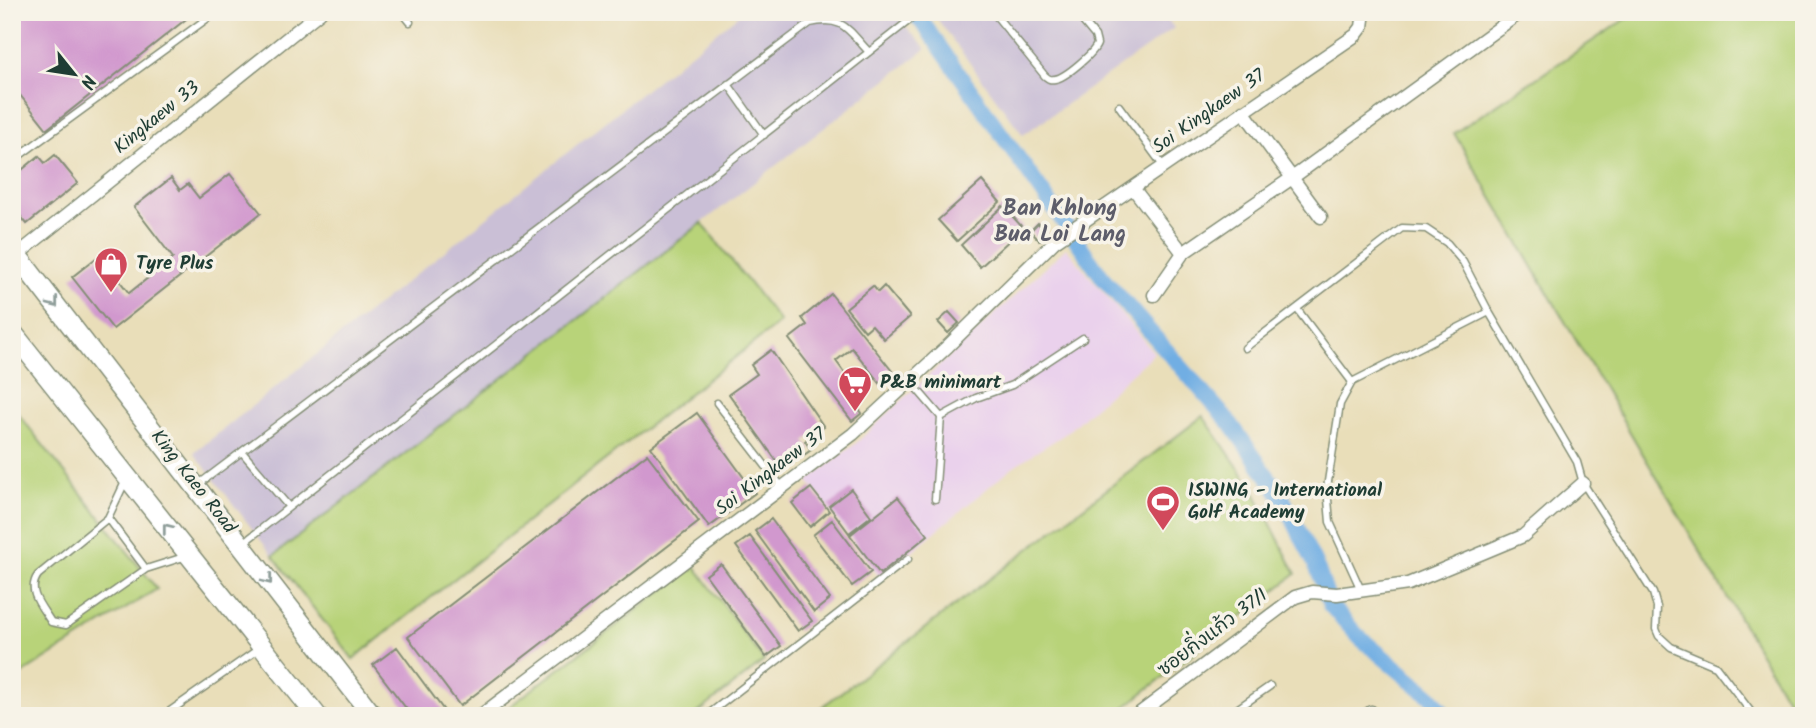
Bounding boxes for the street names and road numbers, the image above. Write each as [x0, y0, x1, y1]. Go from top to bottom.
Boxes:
street label: Soi Kingkaew 37 [1146, 61, 1273, 162]
street label: Kingkaew 33 [107, 74, 207, 162]
street label: Soi Kingkaew 37 [709, 420, 834, 524]
street label: King Kaeo Road [143, 423, 244, 541]
street label: ซอยกิ่งแก้ว 37/1 [1149, 579, 1275, 685]

